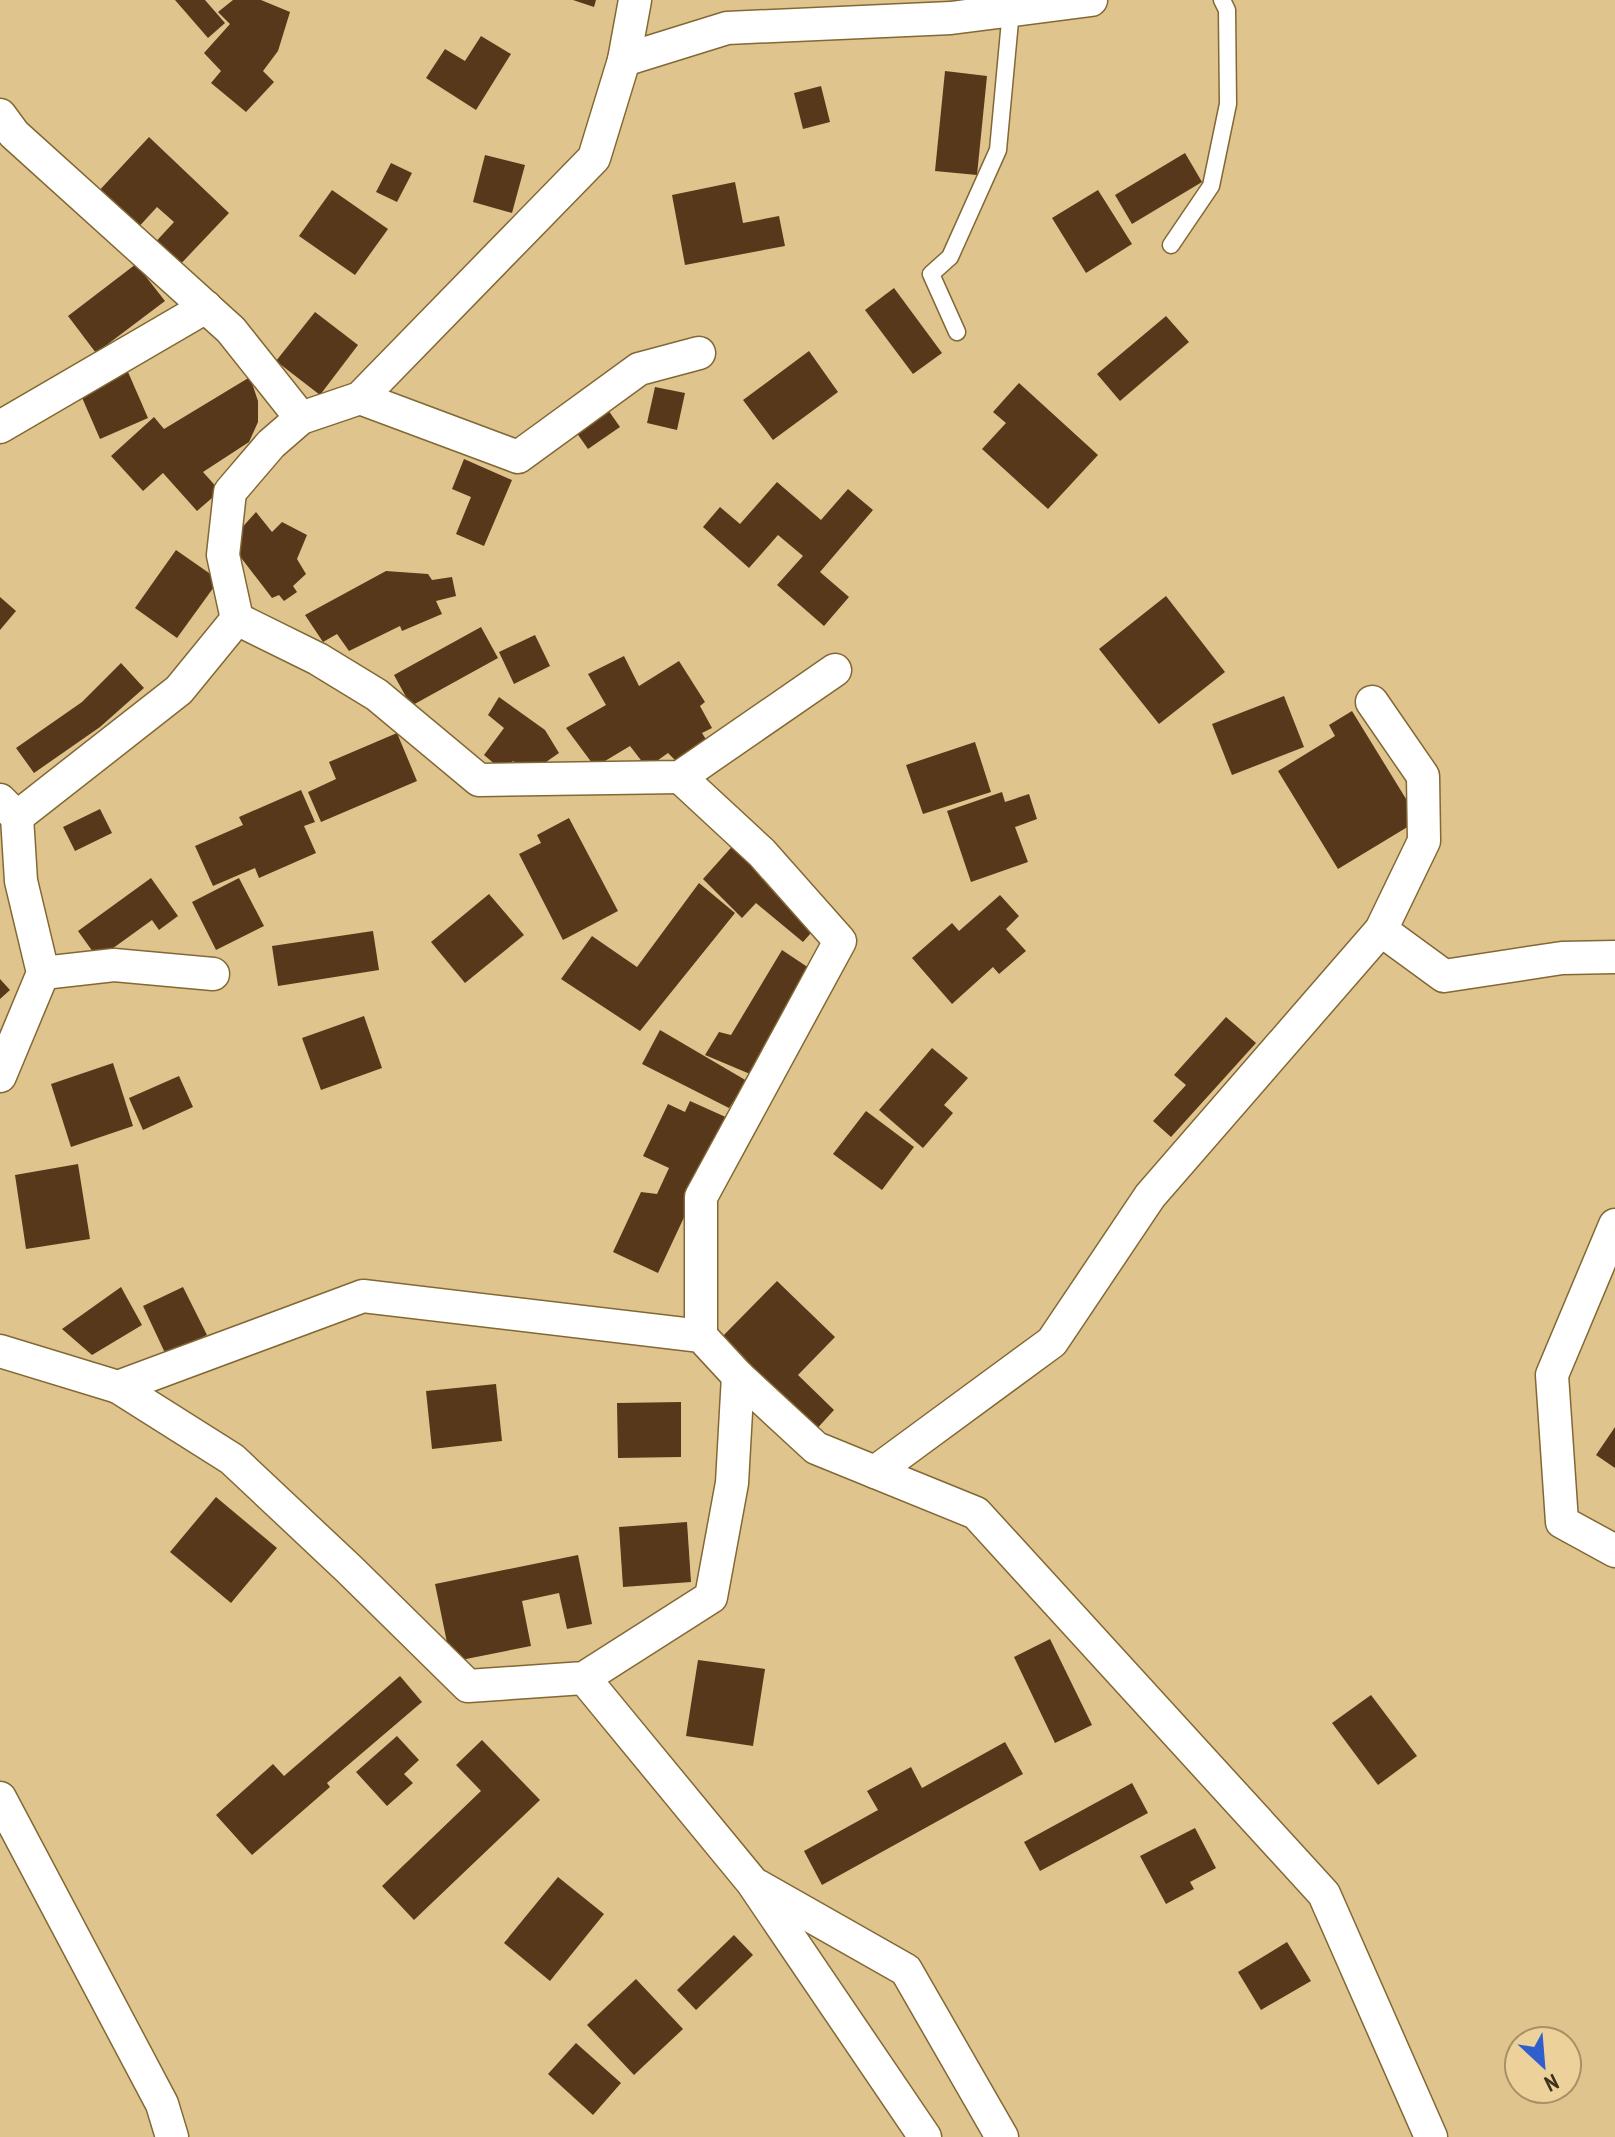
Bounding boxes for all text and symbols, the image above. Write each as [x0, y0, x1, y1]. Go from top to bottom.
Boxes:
north arrow [1503, 2025, 1583, 2105]
text: N [1540, 2068, 1563, 2098]

